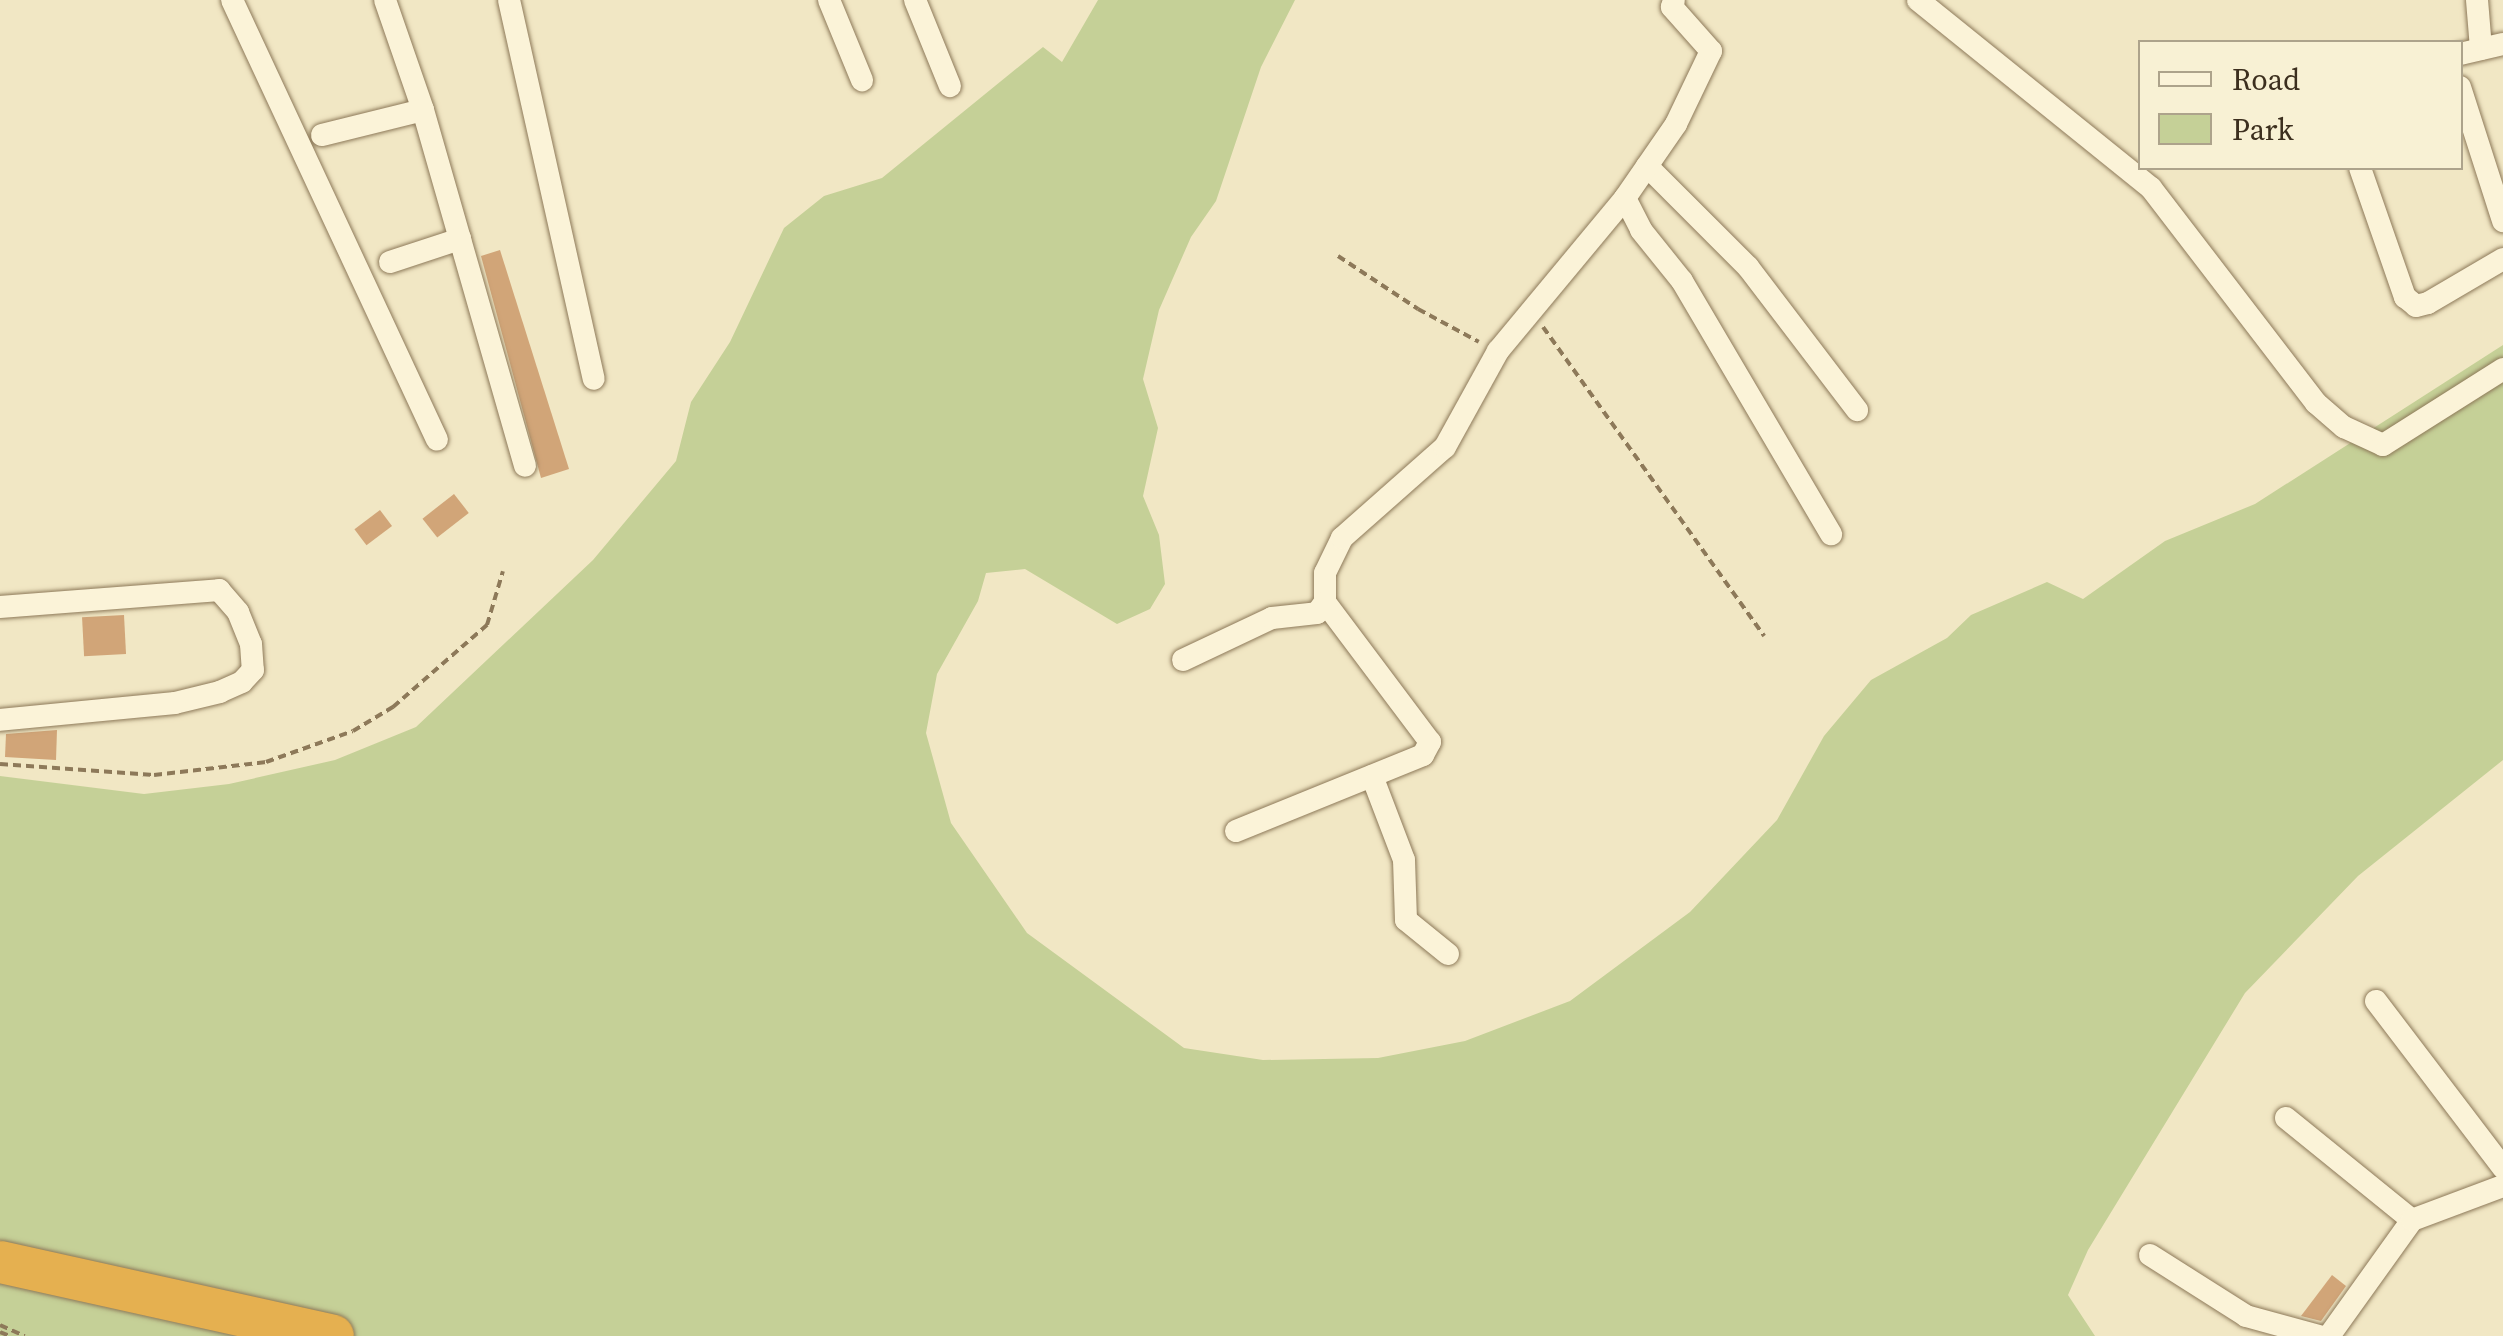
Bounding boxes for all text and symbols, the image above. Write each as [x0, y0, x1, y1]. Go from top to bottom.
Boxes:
legend [2138, 40, 2463, 170]
text: Road [2232, 59, 2300, 100]
text: Park [2232, 109, 2294, 150]

